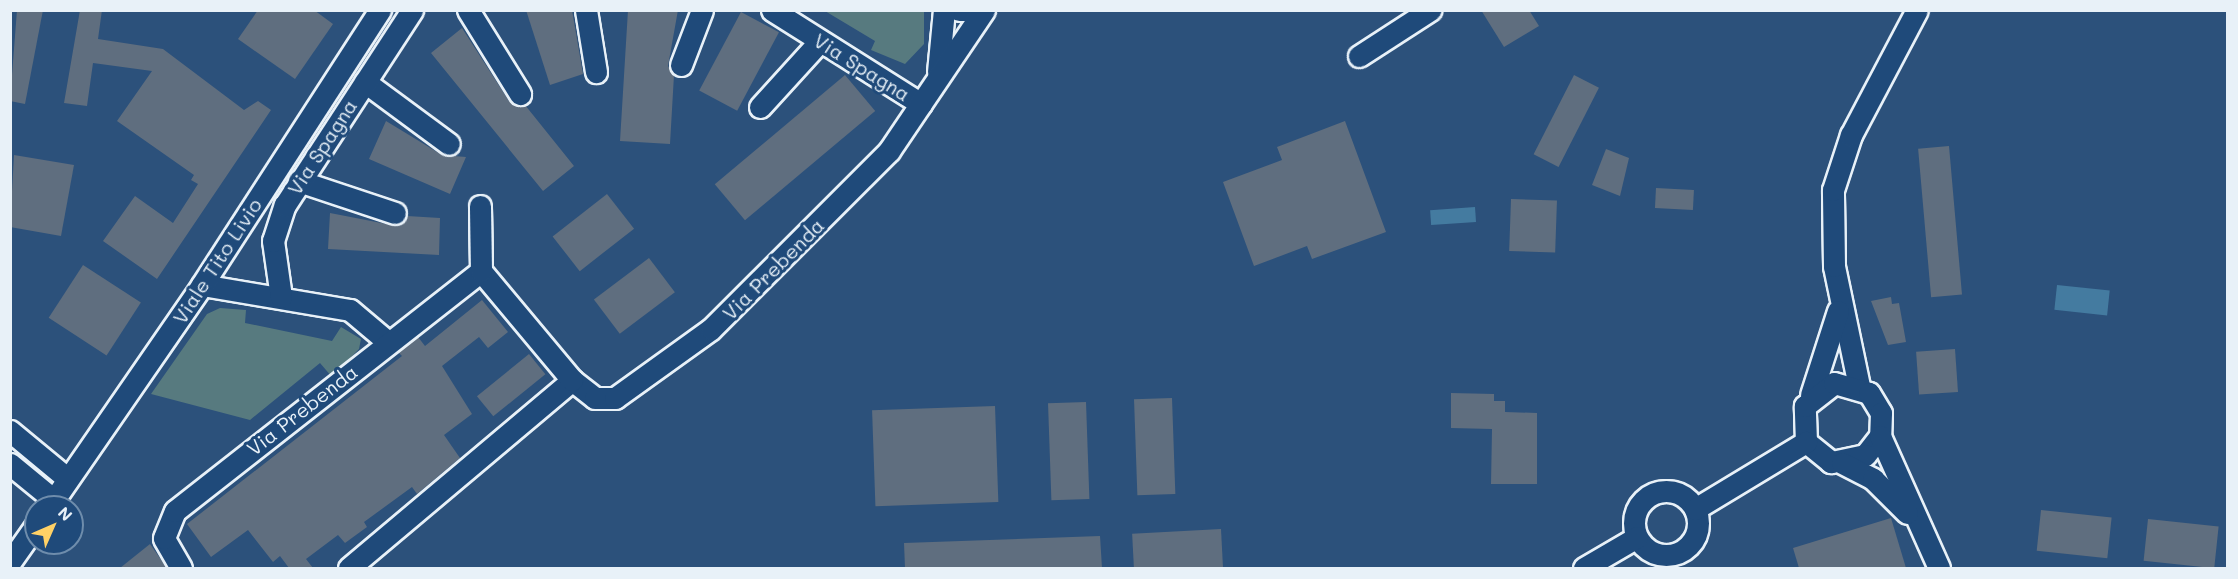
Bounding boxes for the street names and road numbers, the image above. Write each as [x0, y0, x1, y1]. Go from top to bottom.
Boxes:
street label: Via Spagna [809, 28, 915, 106]
street label: Via Spagna [282, 95, 362, 199]
street label: Viale Tito Livio [168, 194, 266, 328]
street label: Via Prebenda [717, 213, 829, 325]
street label: Via Prebenda [242, 359, 362, 461]

